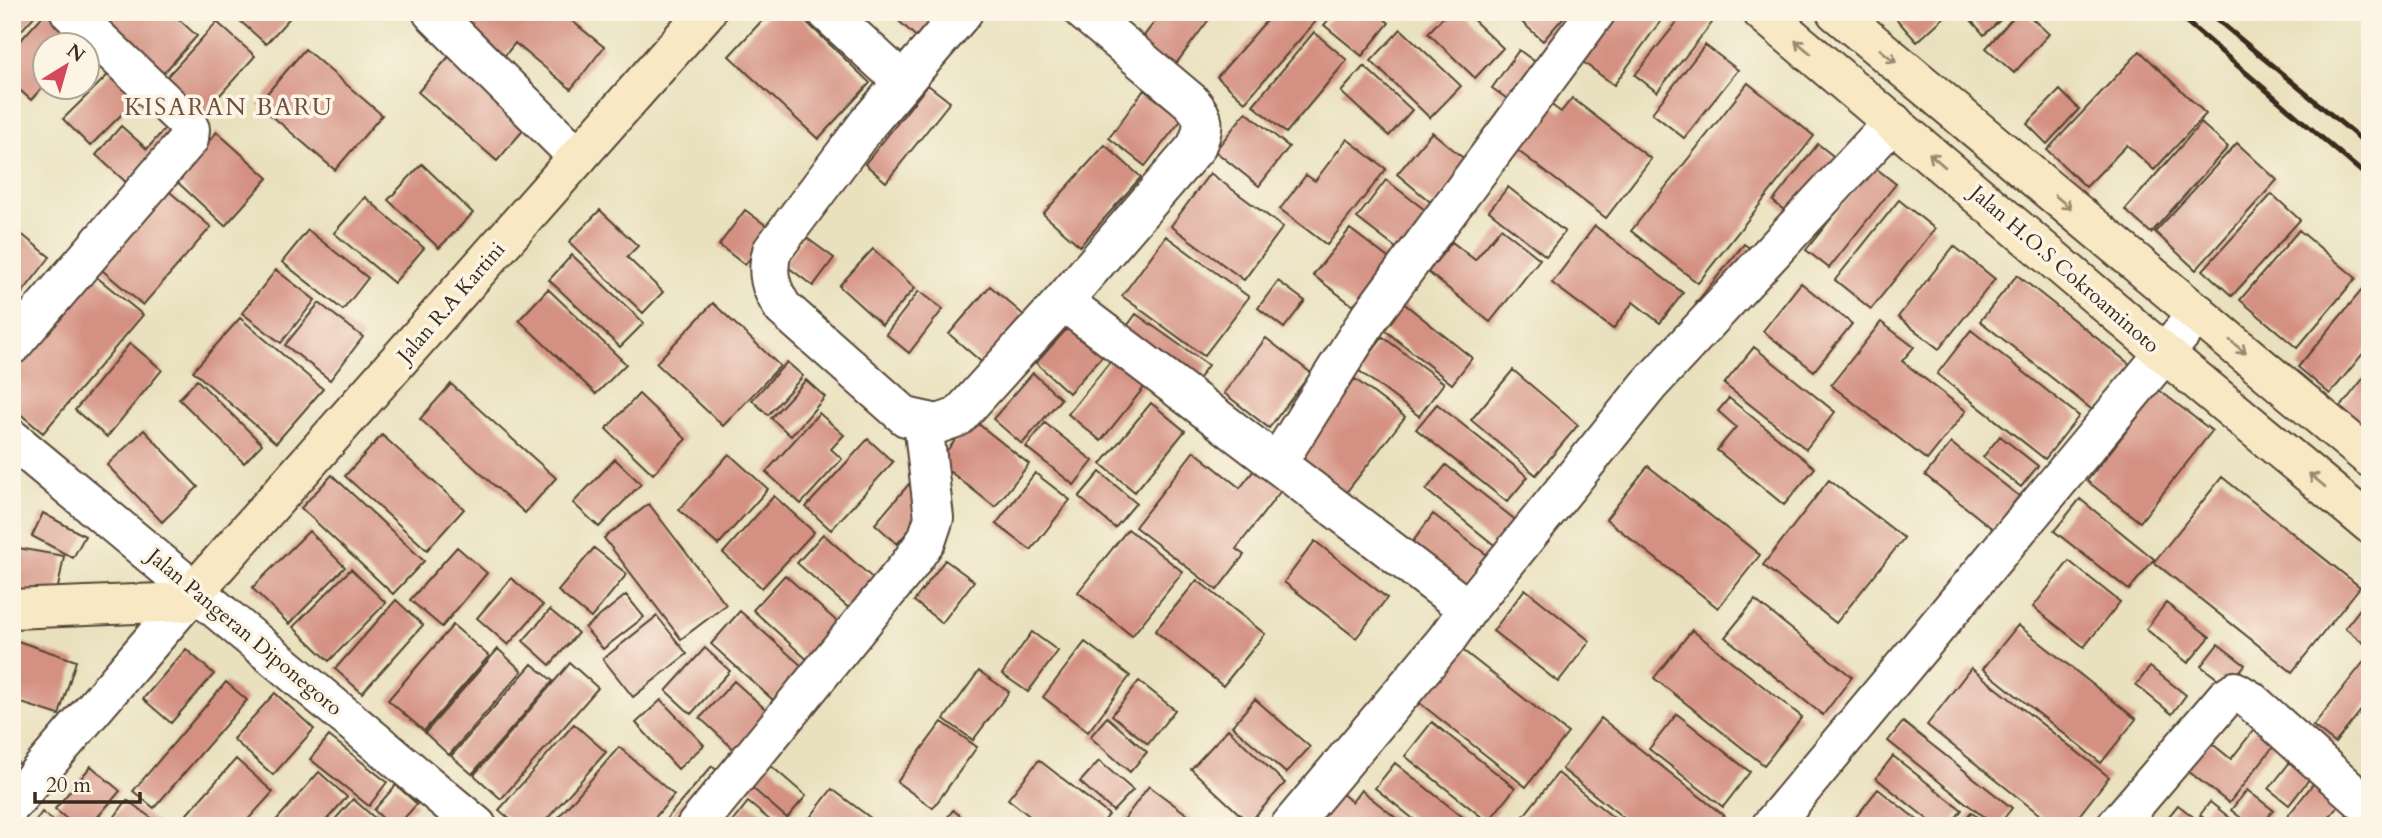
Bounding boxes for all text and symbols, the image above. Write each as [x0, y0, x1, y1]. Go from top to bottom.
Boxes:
north arrow [32, 32, 102, 102]
text: N [61, 38, 90, 69]
one-way arrow [1795, 39, 1813, 55]
one-way arrow [1879, 48, 1897, 64]
district label: KISARAN BARU [124, 91, 334, 124]
one-way arrow [1929, 152, 1947, 168]
street label: Jalan H.O.S Cokroaminoto [1961, 177, 2166, 360]
one-way arrow [2054, 193, 2072, 209]
street label: Jalan R.A Kartini [389, 236, 512, 371]
one-way arrow [2229, 339, 2247, 355]
one-way arrow [2309, 472, 2327, 488]
street label: Jalan Pangeran Diponegoro [139, 540, 348, 723]
scale bar [35, 761, 140, 805]
text: 20 m [46, 771, 91, 800]

